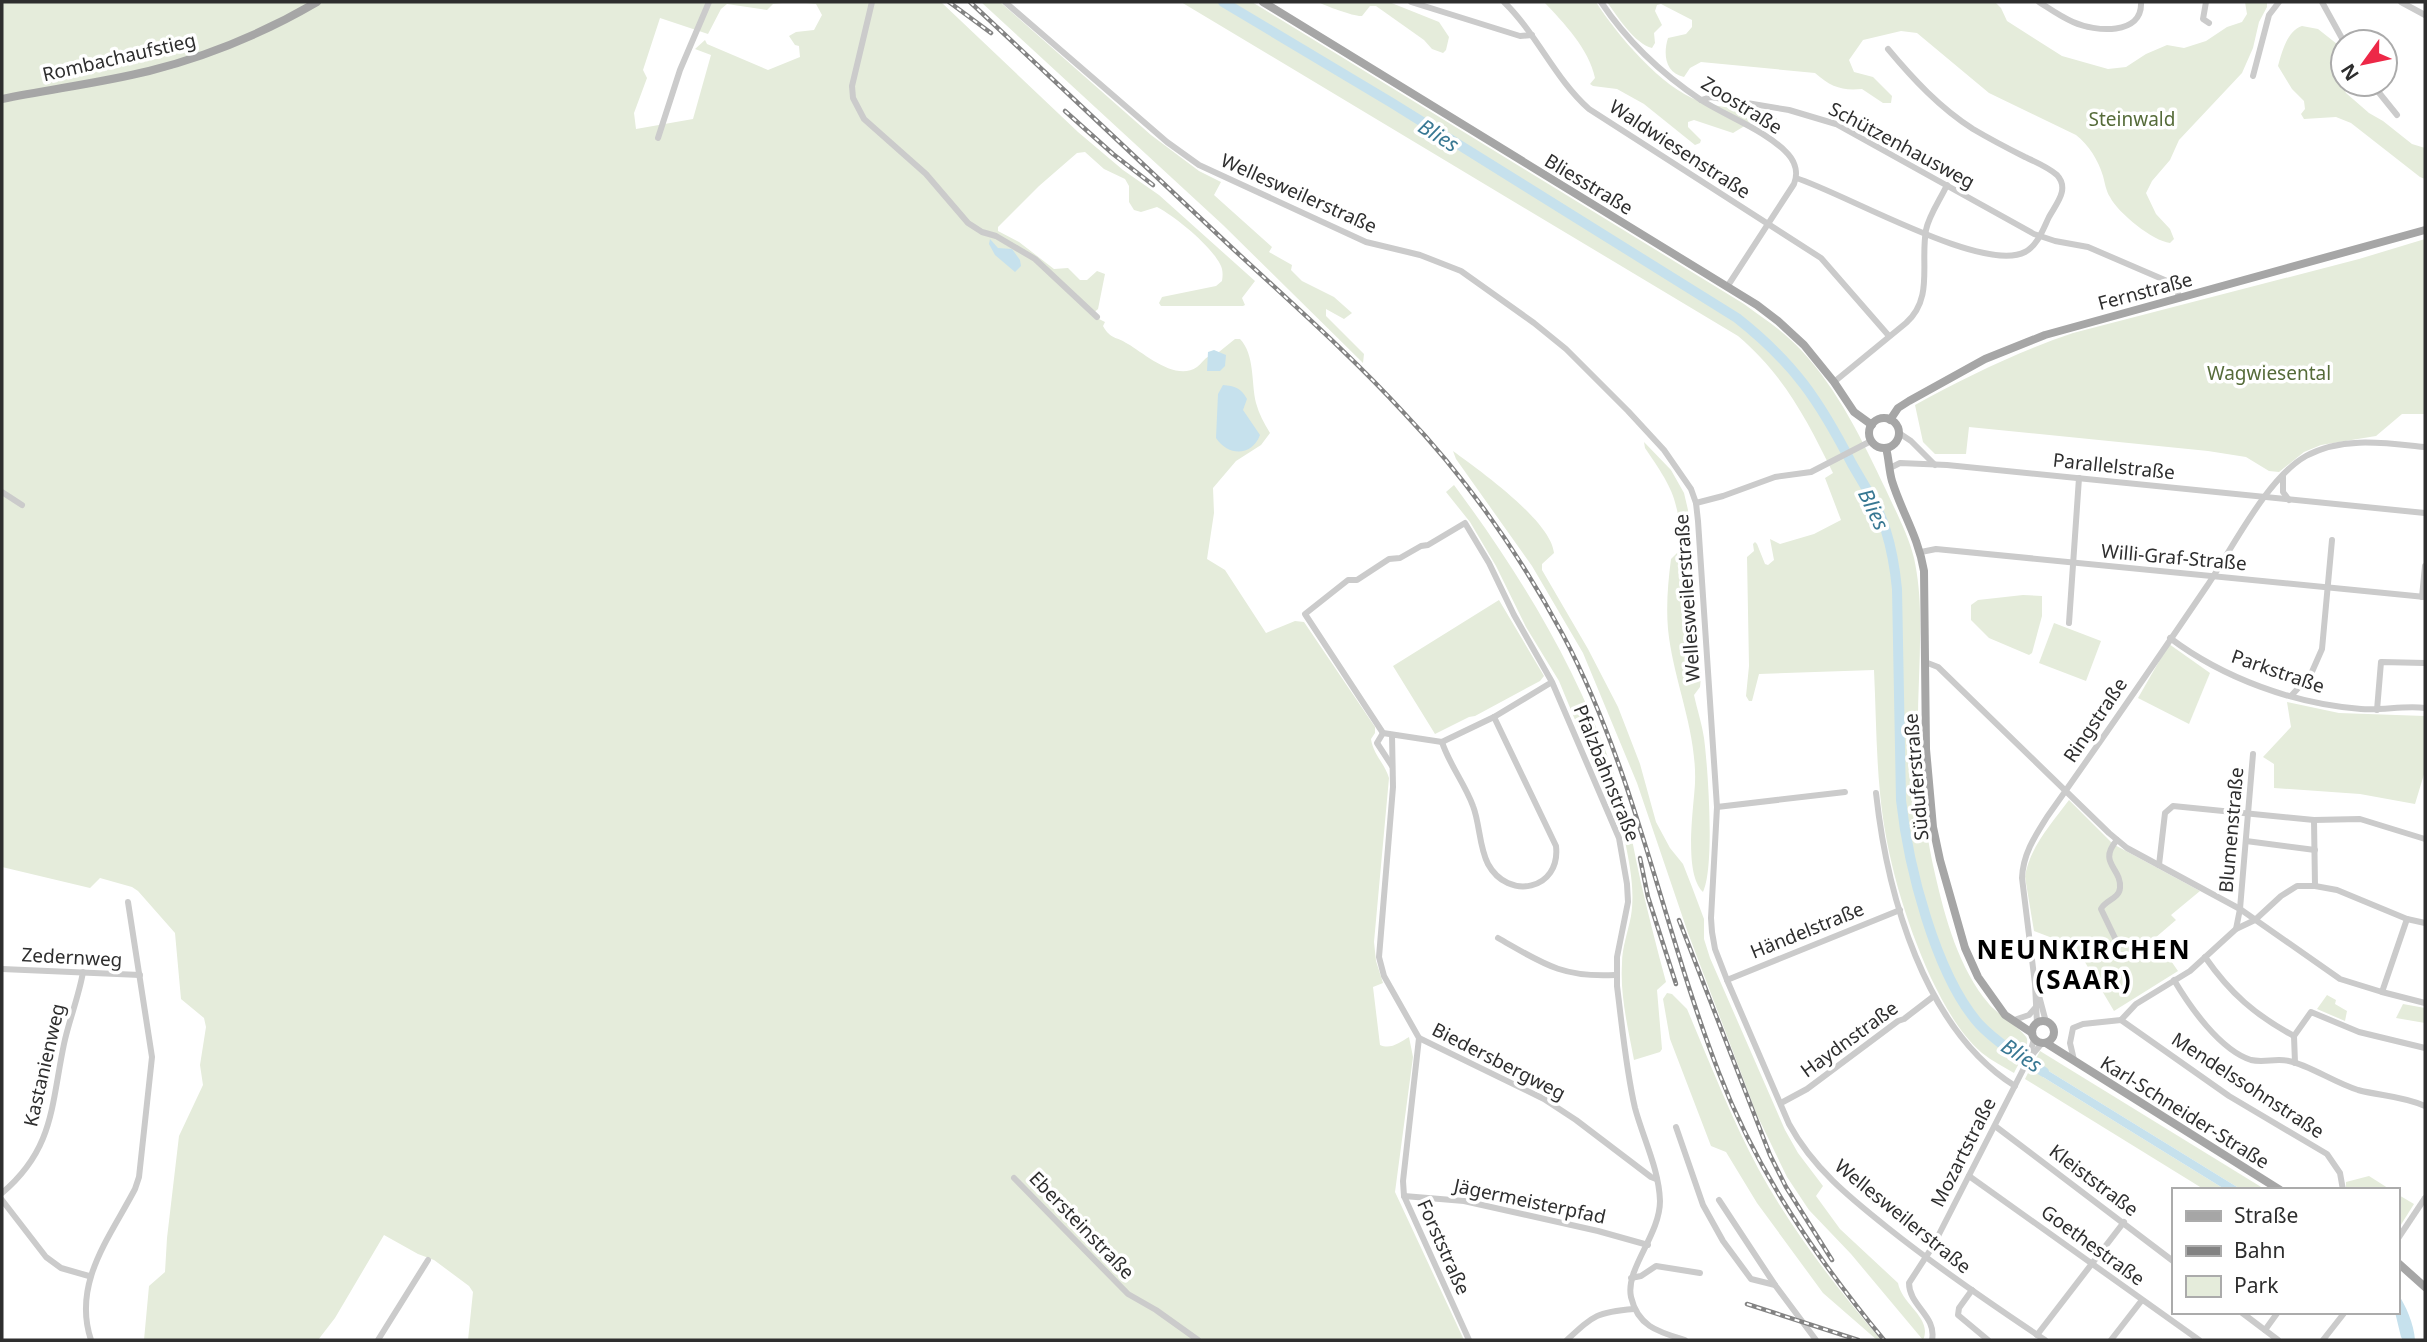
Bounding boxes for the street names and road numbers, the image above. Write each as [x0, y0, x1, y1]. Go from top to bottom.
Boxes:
street label: Rombachaufstieg [40, 27, 198, 87]
street label: Zoostraße [1697, 70, 1787, 140]
street label: Waldwiesenstraße [1604, 94, 1756, 204]
street label: Schützenhausweg [1824, 96, 1980, 194]
street label: Wellesweilerstraße [1217, 147, 1381, 239]
street label: Bliesstraße [1540, 147, 1638, 221]
street label: Fernstraße [2095, 266, 2195, 316]
street label: Parallelstraße [2052, 447, 2176, 485]
street label: Wellesweilerstraße [1668, 513, 1706, 683]
street label: Willi-Graf-Straße [2100, 538, 2248, 576]
street label: Parkstraße [2228, 643, 2328, 699]
street label: Ringstraße [2057, 673, 2133, 767]
street label: Pfalzbahnstraße [1568, 701, 1646, 845]
street label: Süduferstraße [1897, 712, 1935, 842]
street label: Blumenstraße [2213, 766, 2249, 894]
street label: Händelstraße [1746, 895, 1868, 965]
street label: Zedernweg [21, 941, 123, 973]
street label: Haydnstraße [1795, 995, 1903, 1083]
street label: Kastanienweg [17, 1001, 71, 1129]
street label: Biedersbergweg [1428, 1016, 1570, 1106]
street label: Mendelssohnstraße [2167, 1026, 2329, 1144]
street label: Karl-Schneider-Straße [2096, 1049, 2274, 1175]
street label: Mozartstraße [1924, 1093, 2002, 1211]
street label: Kleiststraße [2044, 1138, 2144, 1222]
street label: Wellesweilerstraße [1829, 1153, 1977, 1279]
street label: Ebersteinstraße [1024, 1165, 1140, 1285]
street label: Jägermeisterpfad [1450, 1172, 1608, 1230]
street label: Forststraße [1411, 1195, 1477, 1299]
street label: Goethestraße [2036, 1199, 2150, 1291]

